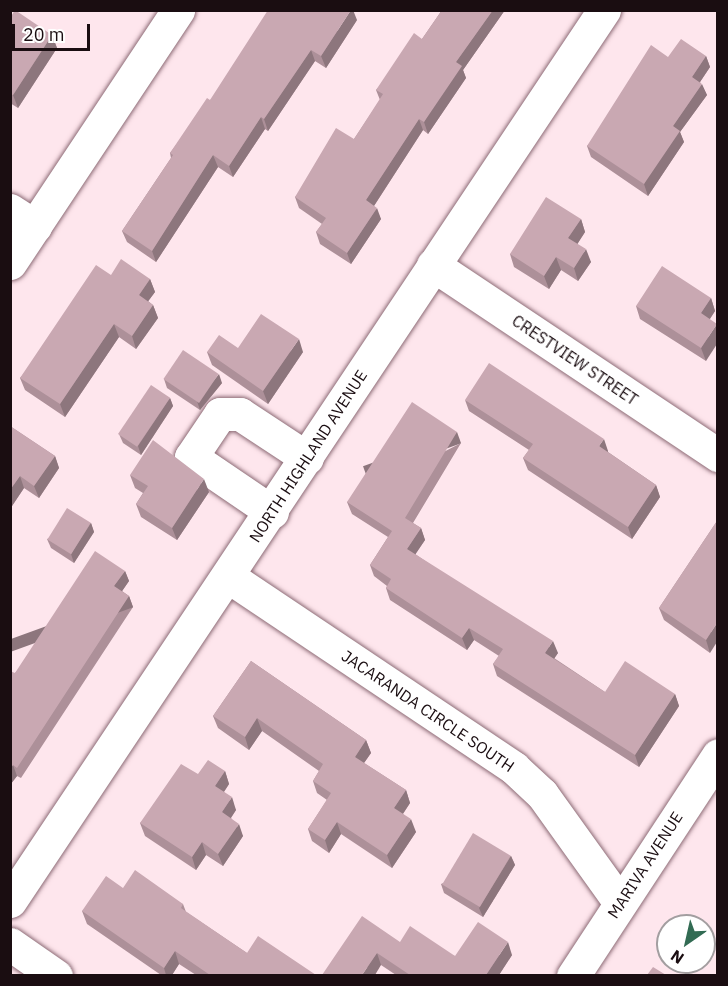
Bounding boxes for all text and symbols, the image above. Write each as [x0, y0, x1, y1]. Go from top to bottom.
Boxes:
scale bar [15, 12, 93, 50]
text: 20 m [23, 23, 65, 46]
street label: CRESTVIEW STREET [508, 311, 642, 409]
street label: NORTH HIGHLAND AVENUE [245, 366, 371, 546]
street label: JACARANDA CIRCLE SOUTH [338, 646, 518, 776]
street label: MARIVA AVENUE [603, 808, 687, 922]
north arrow [656, 914, 716, 974]
text: N [667, 946, 687, 969]

